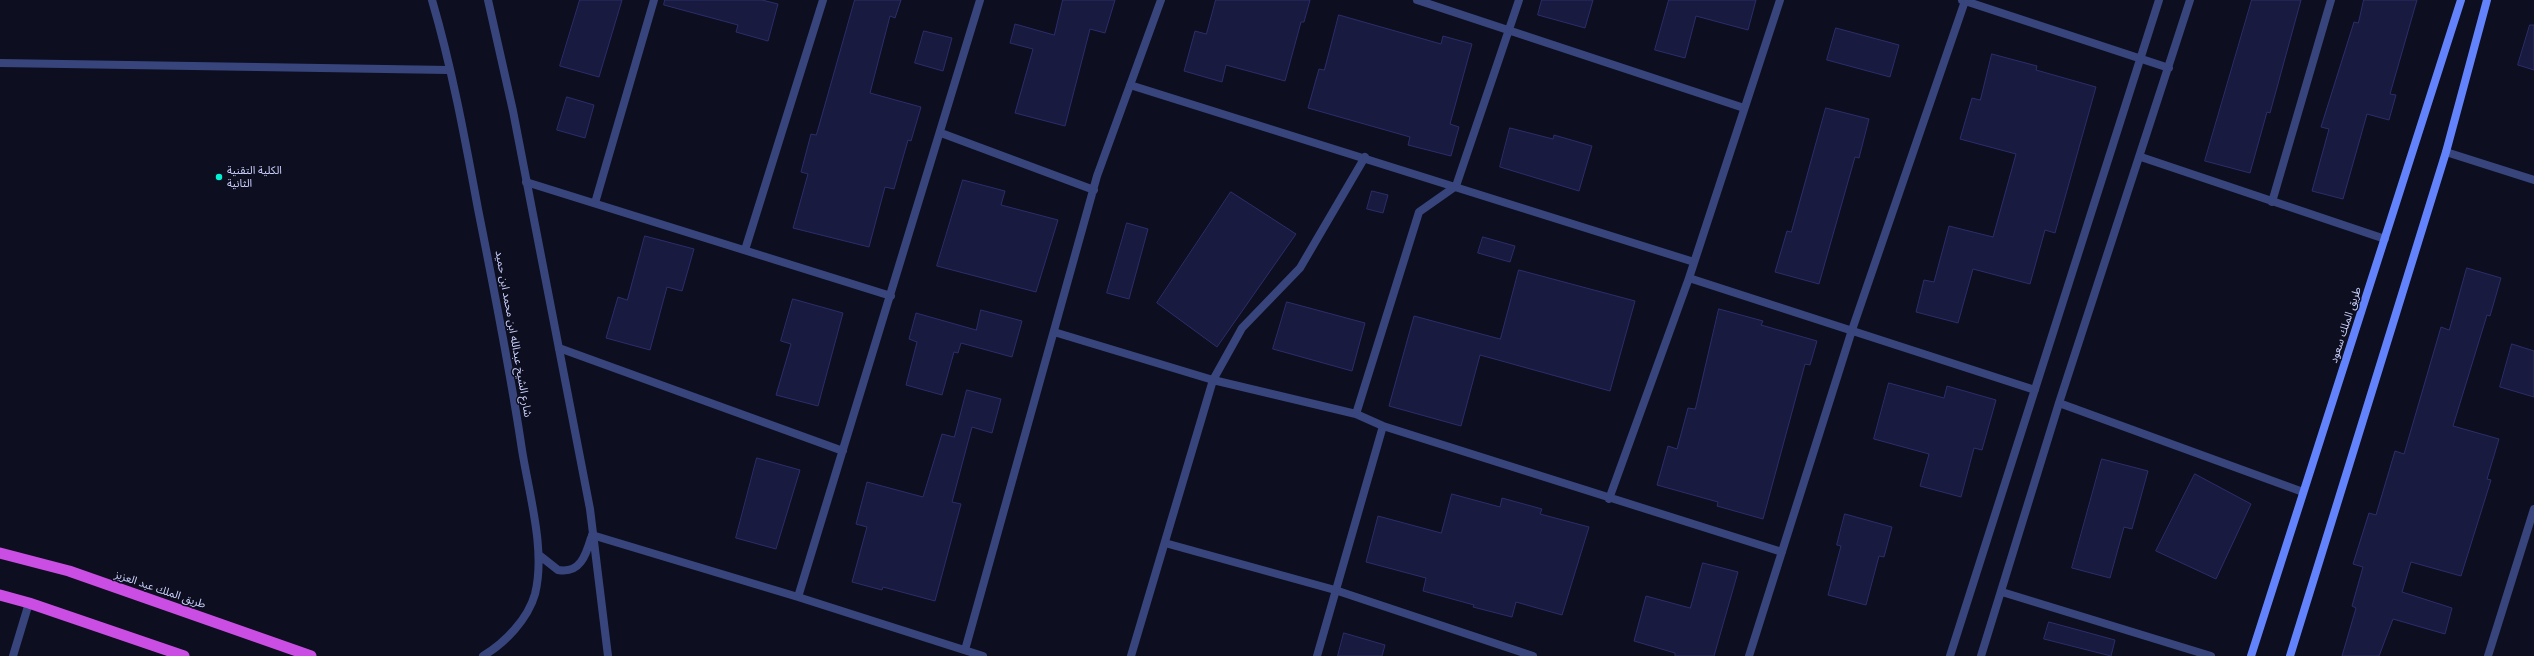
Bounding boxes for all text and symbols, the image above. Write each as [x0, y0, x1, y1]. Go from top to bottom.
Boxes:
place label: الكلية التقنية الثانية [227, 164, 282, 190]
marker: الكلية التقنية الثانية [214, 172, 224, 182]
street label: شارع الشيخ عبدالله ابن محمد ابن حميد [492, 250, 534, 418]
street label: طريق الملك سعود [2327, 285, 2365, 365]
street label: طريق الملك عبد العزيز [113, 568, 207, 612]

